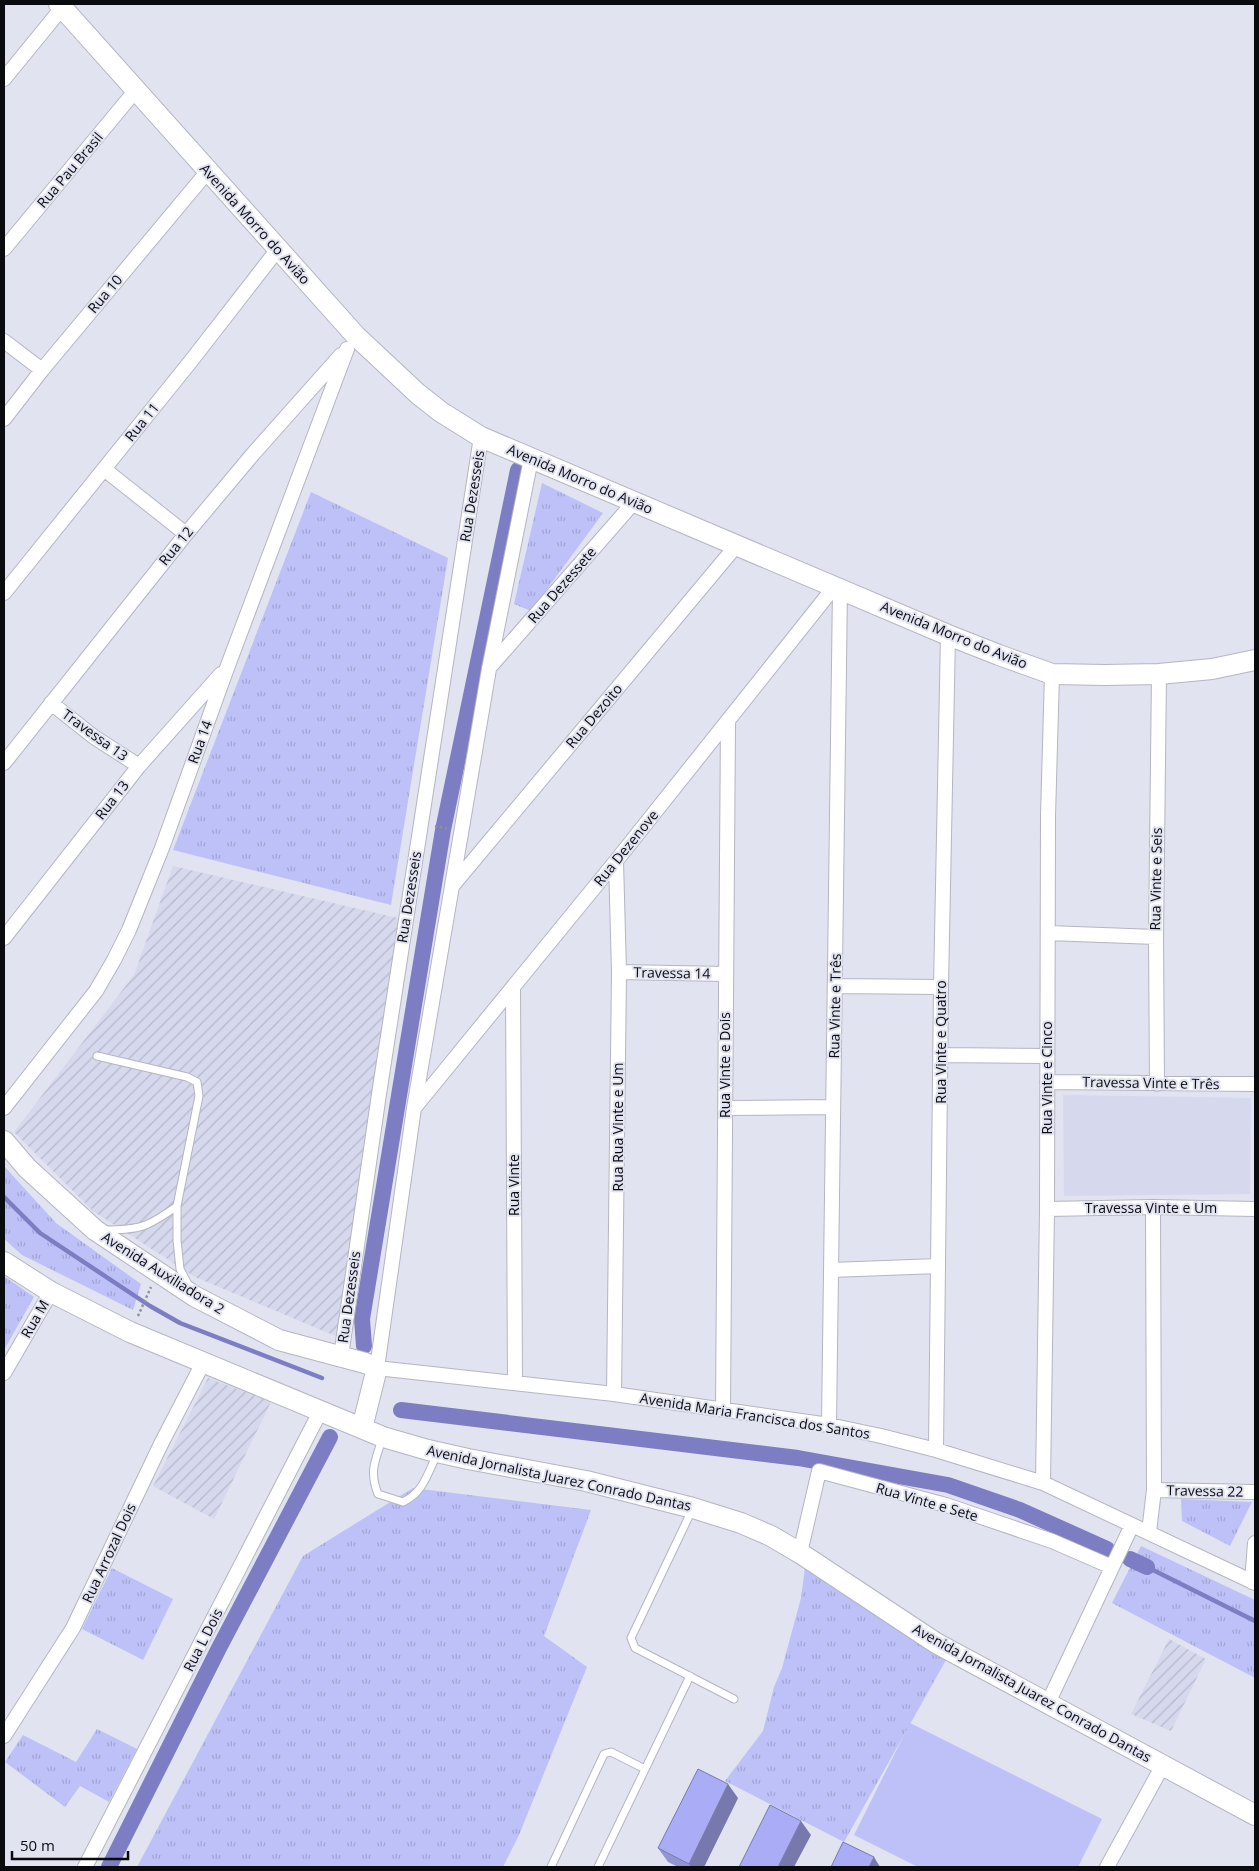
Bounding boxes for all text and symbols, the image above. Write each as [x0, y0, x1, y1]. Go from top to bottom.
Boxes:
street label: Rua Pau Brasil [32, 128, 107, 212]
street label: Avenida Morro do Avião [196, 159, 315, 288]
street label: Rua 10 [83, 270, 126, 317]
street label: Rua 11 [120, 398, 163, 445]
street label: Avenida Morro do Avião [504, 439, 656, 518]
street label: Rua Dezesseis [455, 448, 488, 543]
street label: Rua 12 [154, 522, 197, 569]
street label: Rua Dezessete [523, 542, 600, 627]
street label: Avenida Morro do Avião [878, 596, 1030, 673]
street label: Rua Dezoito [561, 679, 626, 752]
street label: Travessa 13 [59, 704, 132, 765]
street label: Rua 14 [183, 718, 216, 766]
street label: Rua 13 [90, 776, 133, 823]
street label: Rua Dezenove [589, 805, 662, 890]
street label: Rua Vinte e Seis [1145, 827, 1166, 931]
street label: Rua Dezesseis [392, 849, 425, 944]
street label: Rua Vinte e Três [824, 953, 845, 1059]
street label: Travessa 14 [633, 962, 711, 983]
street label: Rua Vinte e Quatro [931, 980, 950, 1104]
street label: Rua Vinte e Dois [715, 1012, 734, 1118]
street label: Rua Vinte e Cinco [1037, 1021, 1056, 1135]
street label: Rua Rua Vinte e Um [608, 1063, 627, 1191]
street label: Travessa Vinte e Três [1082, 1072, 1220, 1093]
street label: Rua Vinte [504, 1154, 523, 1216]
street label: Travessa Vinte e Um [1085, 1198, 1217, 1217]
street label: Avenida Auxiliadora 2 [98, 1227, 228, 1318]
street label: Rua Dezesseis [333, 1249, 364, 1344]
street label: Rua M [16, 1296, 53, 1341]
street label: Avenida Maria Francisca dos Santos [639, 1388, 872, 1443]
street label: Avenida Jornalista Juarez Conrado Dantas [425, 1440, 693, 1515]
street label: Rua Vinte e Sete [874, 1478, 981, 1525]
street label: Travessa 22 [1166, 1480, 1244, 1501]
street label: Rua Arrozal Dois [77, 1500, 140, 1606]
street label: Rua L Dois [179, 1605, 227, 1675]
street label: Avenida Jornalista Juarez Conrado Dantas [910, 1619, 1155, 1766]
scale bar [12, 1828, 129, 1860]
text: 50 m [20, 1835, 55, 1855]

